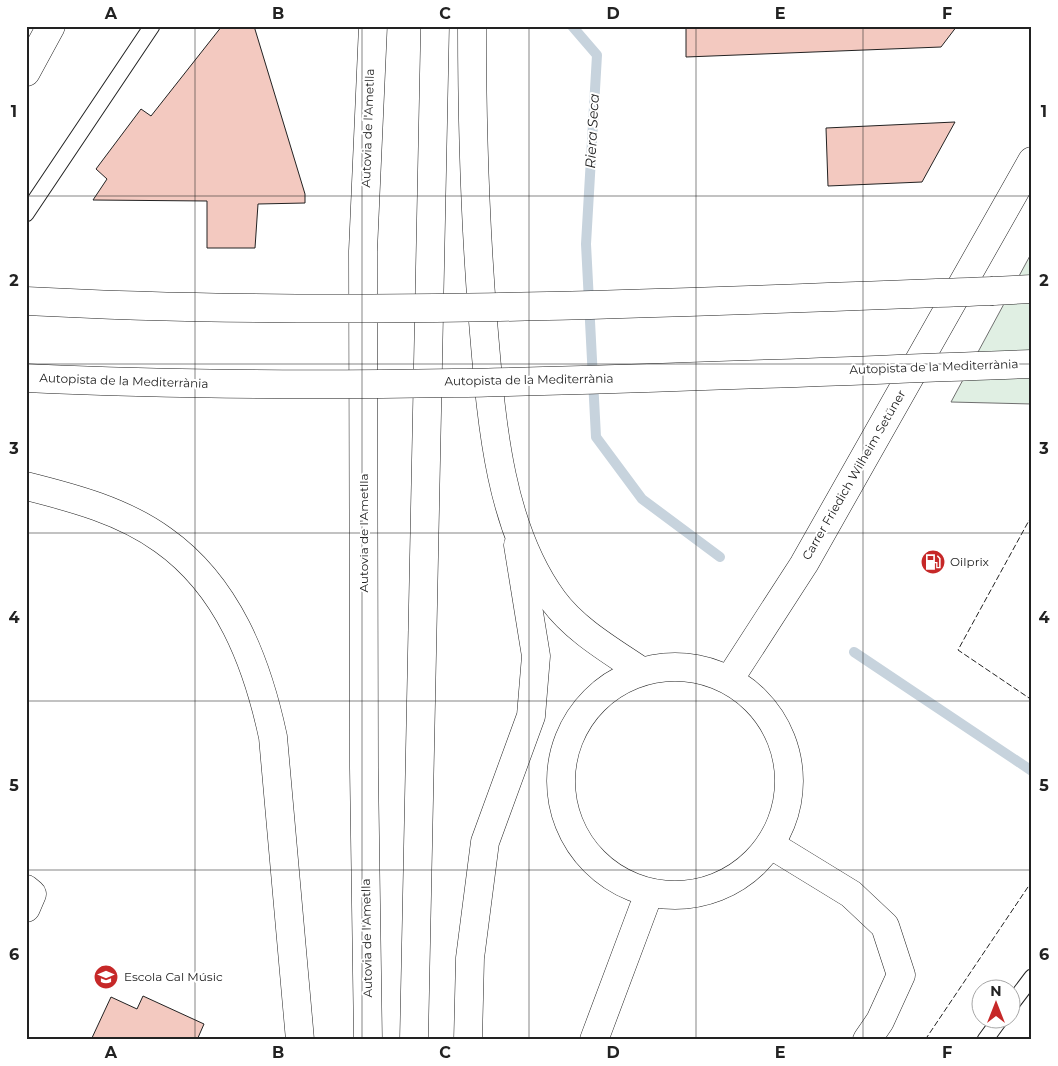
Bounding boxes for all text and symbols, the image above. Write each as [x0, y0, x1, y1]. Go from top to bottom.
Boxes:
text: A [104, 4, 118, 23]
text: B [272, 4, 284, 23]
text: C [439, 4, 451, 23]
text: D [606, 4, 620, 23]
text: E [775, 4, 785, 23]
text: F [942, 4, 952, 23]
street label: Autovia de l'Ametlla [358, 68, 377, 188]
water label: Riera Seca [581, 93, 603, 169]
text: 1 [11, 102, 17, 121]
text: 1 [1041, 102, 1047, 121]
text: 2 [9, 271, 19, 290]
text: 2 [1039, 271, 1049, 290]
street label: Autopista de la Mediterrània [849, 356, 1019, 377]
street label: Autopista de la Mediterrània [39, 370, 209, 391]
street label: Autopista de la Mediterrània [444, 371, 614, 388]
street label: Carrer Friedich Wilheim Setüner [799, 387, 909, 562]
text: 3 [8, 439, 19, 458]
text: 3 [1038, 439, 1049, 458]
street label: Autovia de l'Ametlla [356, 473, 371, 593]
fuel station icon: Oilprix [920, 549, 946, 575]
place label: Oilprix [950, 554, 990, 569]
text: 4 [8, 608, 20, 627]
text: 4 [1038, 608, 1050, 627]
text: 5 [9, 776, 19, 795]
text: 5 [1039, 776, 1049, 795]
street label: Autovia de l'Ametlla [358, 878, 375, 998]
text: 6 [9, 945, 19, 964]
text: 6 [1039, 945, 1049, 964]
school or university icon: Escola Cal Músic [93, 964, 119, 990]
place label: Escola Cal Músic [124, 969, 223, 984]
north arrow [970, 978, 1020, 1028]
text: N [990, 982, 1002, 1000]
text: A [104, 1043, 118, 1062]
text: B [272, 1043, 284, 1062]
text: C [439, 1043, 451, 1062]
text: D [606, 1043, 620, 1062]
text: E [775, 1043, 785, 1062]
text: F [942, 1043, 952, 1062]

